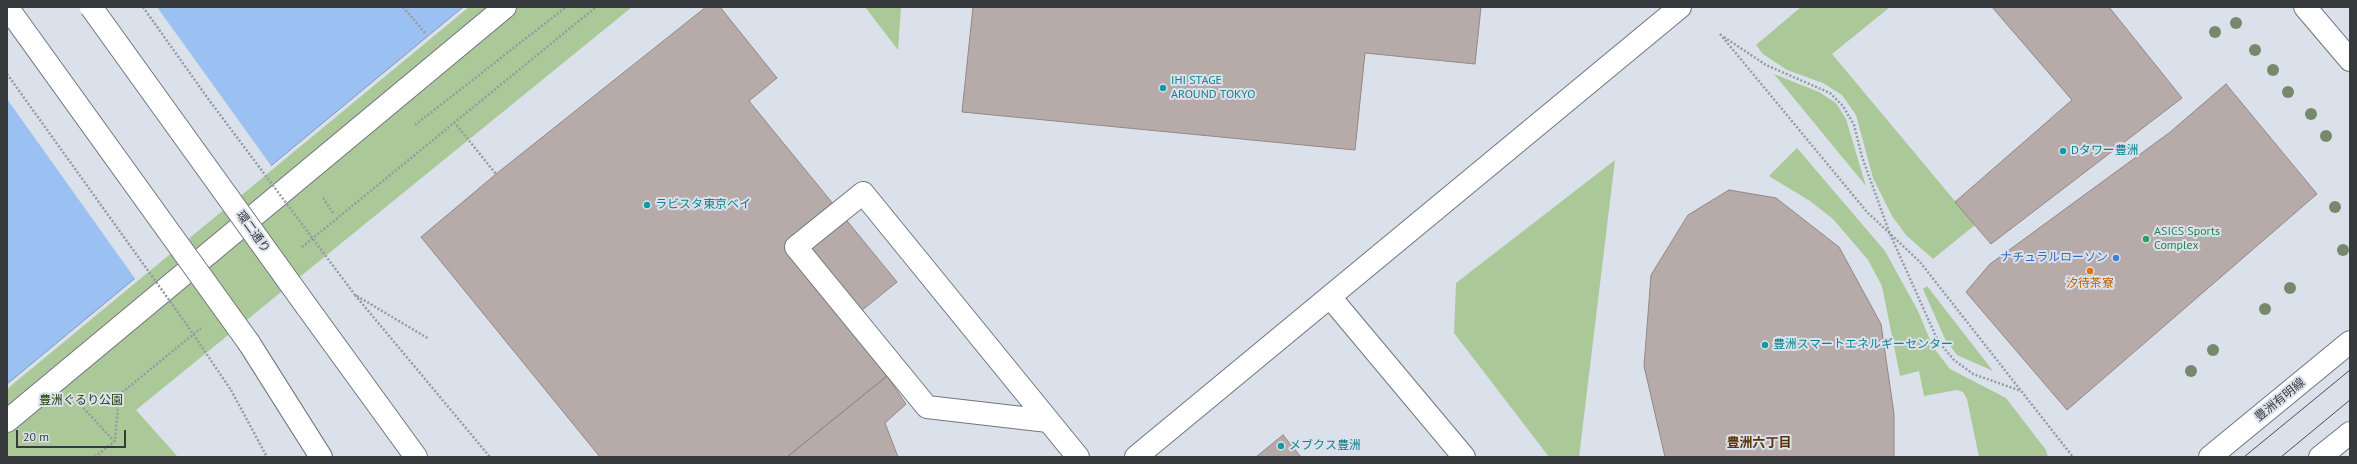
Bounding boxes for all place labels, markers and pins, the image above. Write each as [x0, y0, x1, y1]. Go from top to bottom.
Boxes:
place label: IHI STAGE AROUND TOKYO [1171, 74, 1255, 102]
marker: IHI STAGE AROUND TOKYO [1158, 83, 1168, 93]
place label: Dタワー豊洲 [2071, 144, 2139, 158]
marker: Dタワー豊洲 [2058, 146, 2068, 156]
place label: ラビスタ東京ベイ [655, 198, 751, 212]
marker: ラビスタ東京ベイ [642, 200, 652, 210]
place label: ASICS Sports Complex [2154, 225, 2220, 253]
marker: ASICS Sports Complex [2141, 234, 2151, 244]
place label: ナチュラルローソン [2000, 251, 2108, 265]
marker: ナチュラルローソン [2111, 253, 2121, 263]
marker: 汐待茶寮 [2085, 266, 2095, 276]
place label: 汐待茶寮 [2066, 277, 2114, 291]
place label: 豊洲スマートエネルギーセンター [1773, 338, 1953, 352]
marker: 豊洲スマートエネルギーセンター [1760, 340, 1770, 350]
place label: メブクス豊洲 [1289, 439, 1361, 453]
marker: メブクス豊洲 [1276, 441, 1286, 451]

